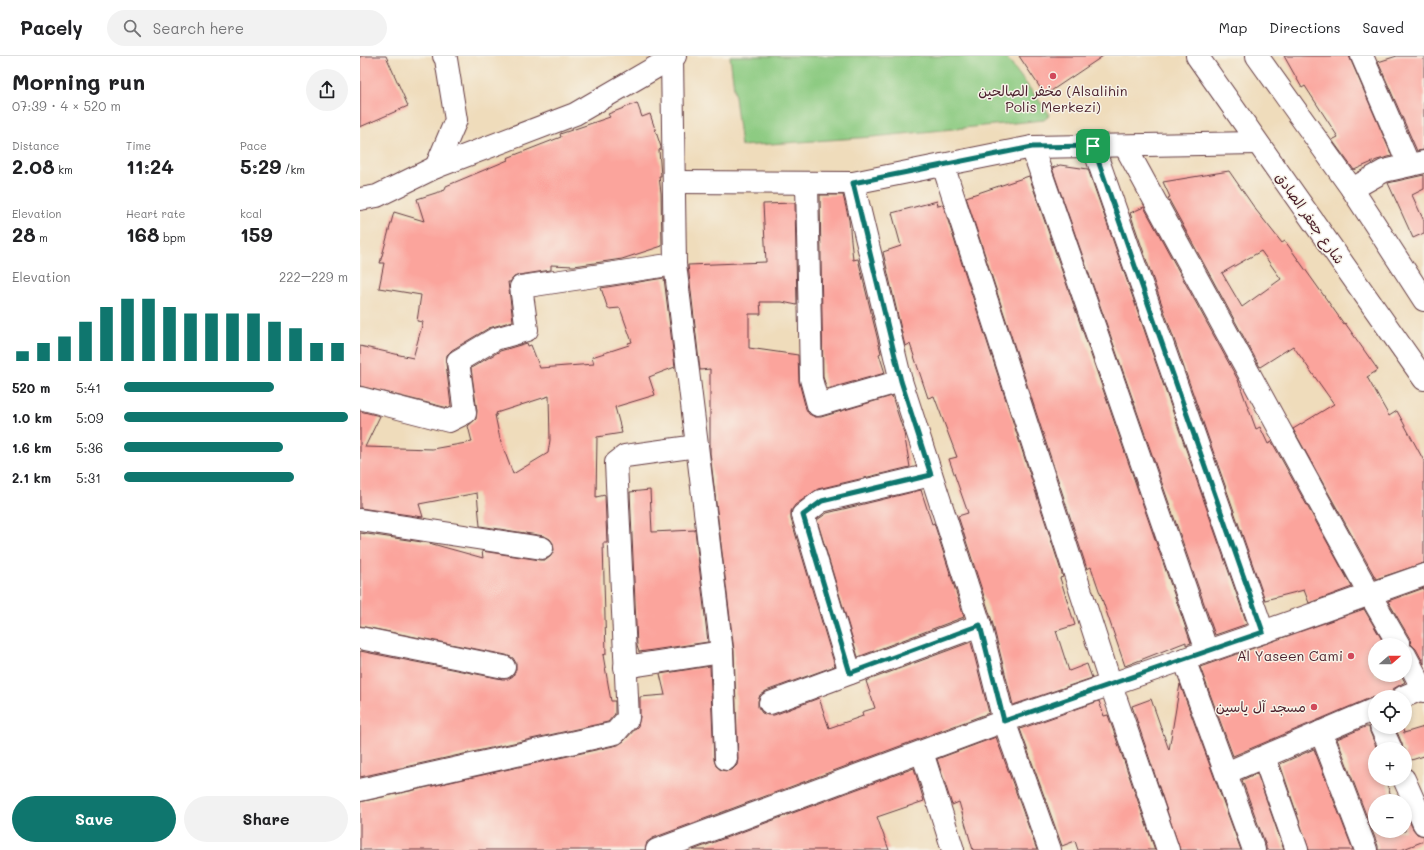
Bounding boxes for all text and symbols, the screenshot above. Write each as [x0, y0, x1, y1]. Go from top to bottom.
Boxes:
search box [107, 10, 387, 46]
text: Pacely [20, 15, 83, 40]
icon: search [121, 17, 143, 39]
text: Search here [153, 18, 244, 38]
text: Map [1219, 18, 1247, 37]
text: Directions [1269, 18, 1340, 37]
text: Saved [1362, 18, 1404, 37]
text: Morning run [12, 67, 145, 96]
button: share [306, 69, 348, 111]
marker: مخفر الصالحين (Alsalihin Polis Merkezi) [1048, 71, 1058, 81]
place label: مخفر الصالحين (Alsalihin Polis Merkezi) [978, 81, 1128, 116]
text: 07:39 · 4 × 520 m [12, 97, 121, 114]
pin [1076, 129, 1110, 163]
icon: arrive [1082, 135, 1104, 157]
text: Distance [12, 138, 59, 153]
text: Time [126, 138, 151, 153]
text: Pace [240, 138, 267, 153]
text: 2.08 [12, 153, 55, 179]
text: 11:24 [126, 153, 174, 179]
text: 5:29 [240, 153, 281, 179]
text: km [55, 162, 73, 177]
text: /km [281, 162, 305, 177]
street label: شارع جعفر الصادق [1271, 168, 1349, 268]
text: Elevation [12, 206, 61, 221]
text: Heart rate [126, 206, 185, 221]
text: kcal [240, 206, 262, 221]
text: 28 [12, 221, 36, 247]
text: 168 [126, 221, 159, 247]
text: 159 [240, 221, 273, 247]
text: m [36, 230, 48, 245]
text: bpm [159, 230, 185, 245]
text: Elevation [12, 268, 70, 285]
text: 222–229 m [279, 268, 348, 285]
text: 520 m [12, 379, 50, 396]
text: 5:41 [76, 379, 101, 396]
text: 1.0 km [12, 409, 52, 426]
text: 5:09 [76, 409, 103, 426]
text: 1.6 km [12, 439, 52, 456]
text: 5:36 [76, 439, 103, 456]
text: 2.1 km [12, 469, 51, 486]
text: 5:31 [76, 469, 101, 486]
north arrow [1368, 638, 1412, 682]
map controls [1368, 638, 1412, 838]
place label: Al Yaseen Cami [1237, 646, 1343, 665]
marker: Al Yaseen Cami [1346, 651, 1356, 661]
button: locate [1368, 690, 1412, 734]
place label: مسجد آل ياسين [1216, 697, 1306, 716]
marker: مسجد آل ياسين [1309, 702, 1319, 712]
button: + [1368, 742, 1412, 786]
button: − [1368, 794, 1412, 838]
button: Save [12, 796, 176, 842]
button: Share [184, 796, 348, 842]

